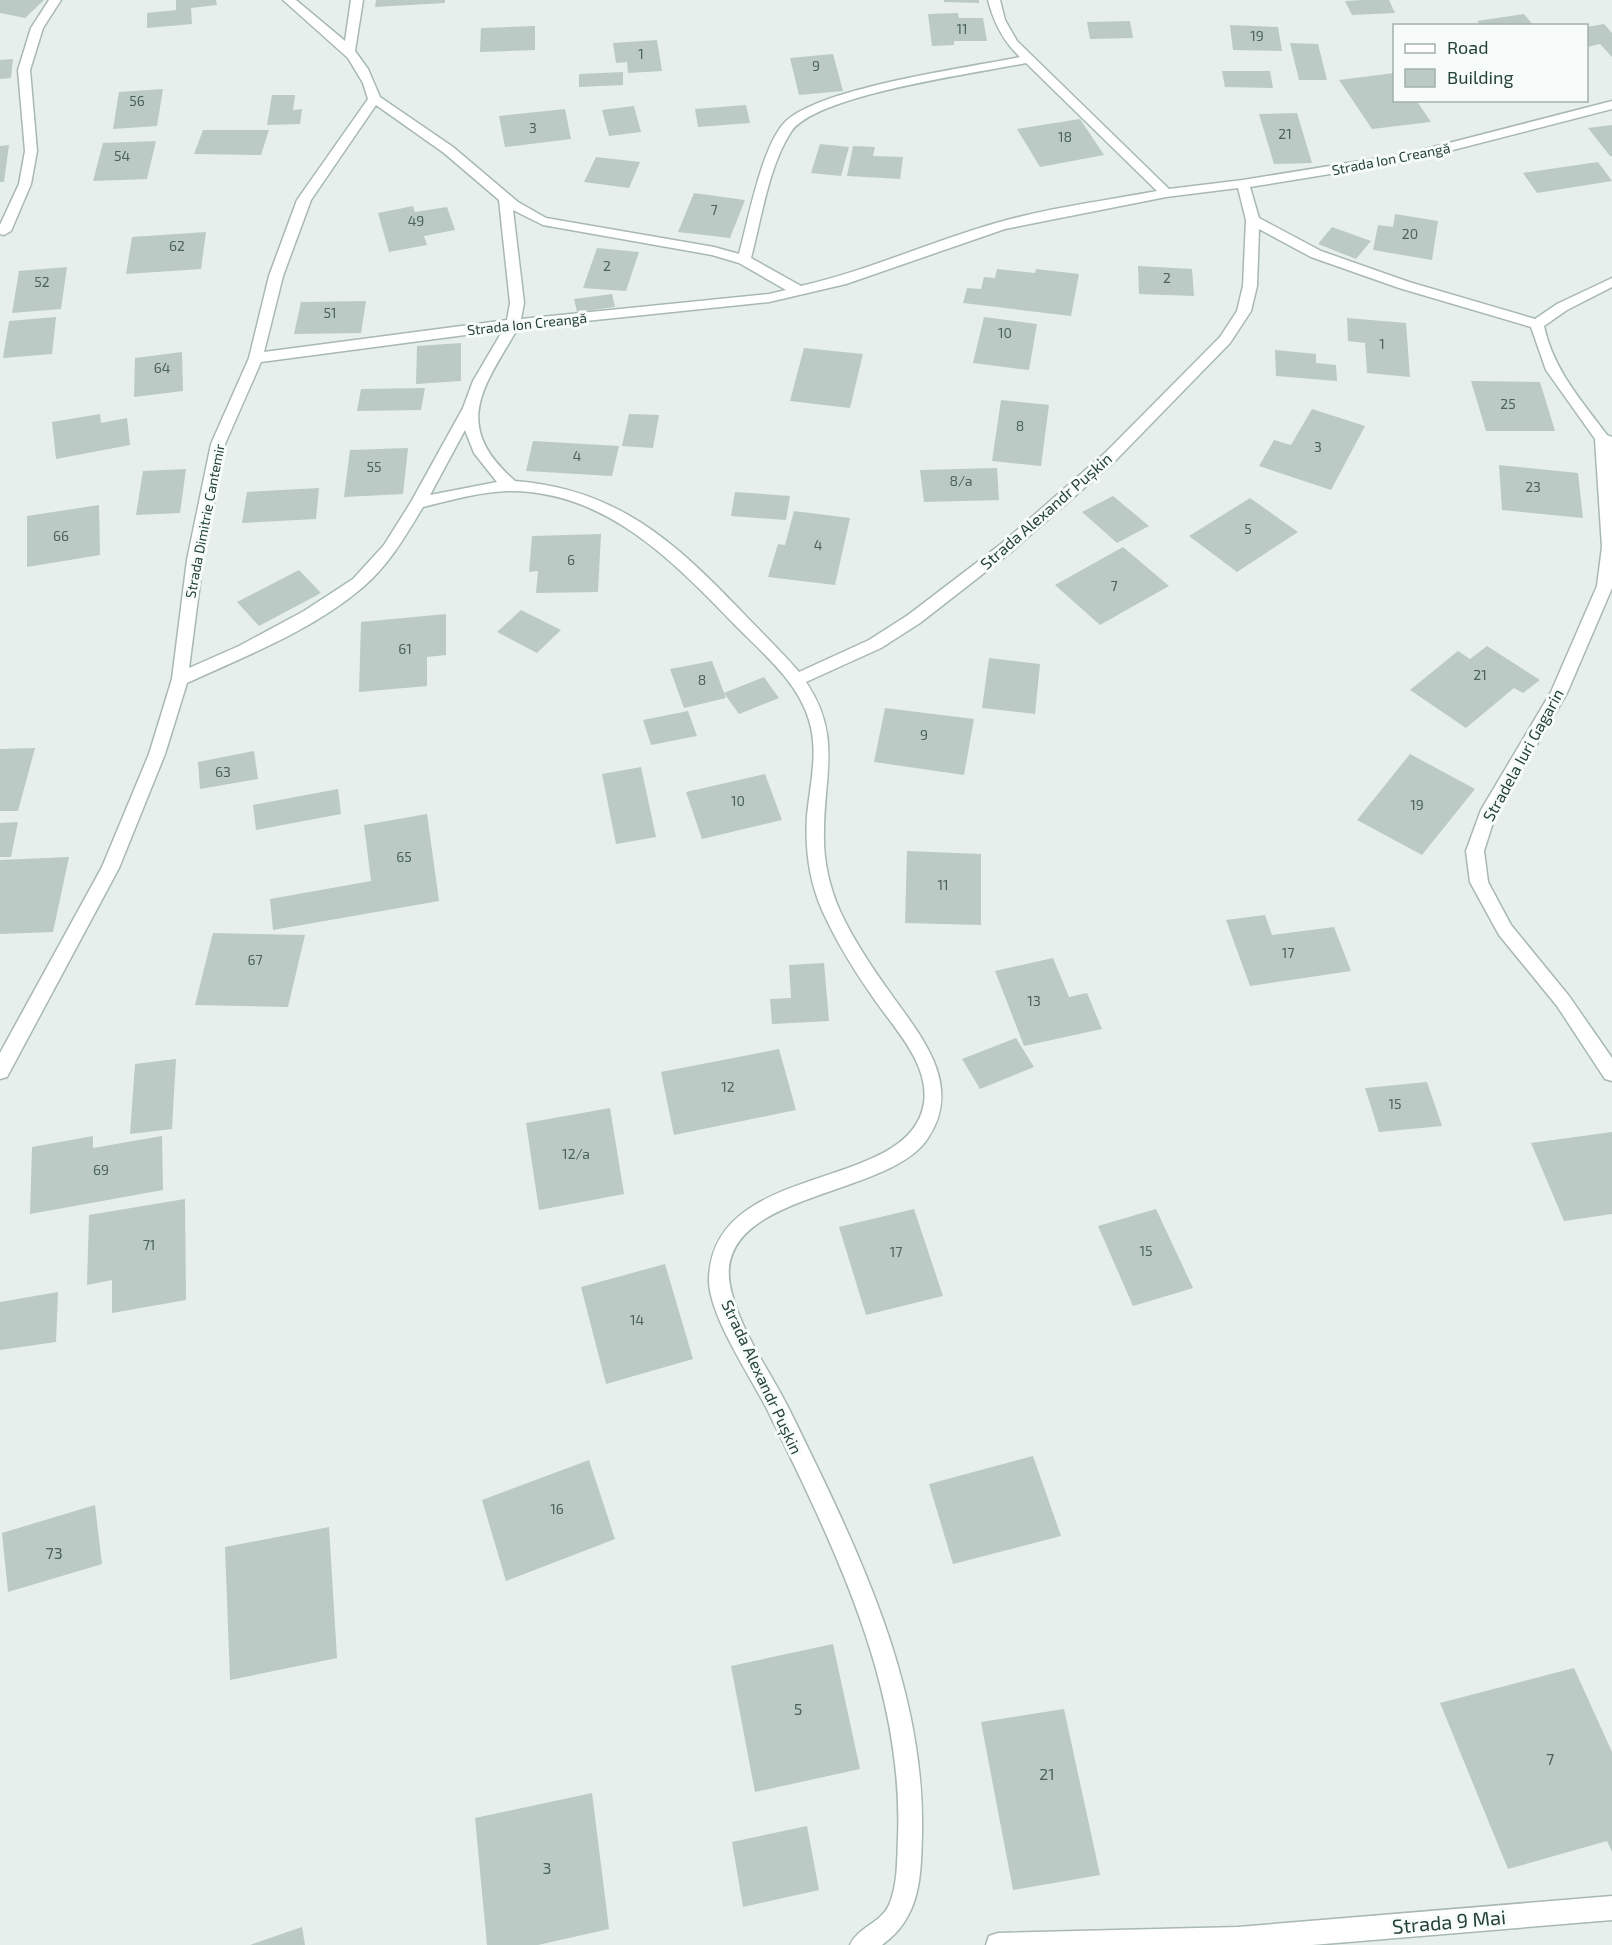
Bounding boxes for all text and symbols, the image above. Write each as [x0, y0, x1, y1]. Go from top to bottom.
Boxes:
house number: 11 [956, 20, 968, 37]
legend [1393, 24, 1588, 102]
house number: 19 [1250, 27, 1264, 44]
text: Road [1447, 36, 1488, 58]
house number: 1 [638, 45, 644, 62]
house number: 9 [812, 57, 820, 74]
text: Building [1447, 66, 1514, 88]
house number: 56 [129, 92, 145, 109]
house number: 3 [529, 119, 537, 136]
house number: 21 [1278, 125, 1292, 142]
house number: 18 [1058, 128, 1072, 145]
street label: Strada Ion Creangă [1330, 139, 1452, 178]
house number: 54 [114, 147, 130, 164]
house number: 7 [710, 201, 718, 218]
house number: 49 [408, 212, 424, 229]
house number: 20 [1402, 225, 1418, 242]
house number: 62 [169, 237, 185, 254]
house number: 2 [603, 257, 611, 274]
house number: 2 [1163, 269, 1171, 286]
house number: 52 [34, 273, 50, 290]
house number: 51 [323, 304, 337, 321]
street label: Strada Ion Creangă [466, 309, 588, 338]
house number: 10 [998, 324, 1012, 341]
house number: 1 [1379, 335, 1385, 352]
house number: 64 [154, 359, 170, 376]
house number: 25 [1500, 395, 1516, 412]
house number: 8 [1016, 417, 1024, 434]
house number: 3 [1314, 438, 1322, 455]
street label: Strada Dimitrie Cantemir [181, 442, 228, 599]
house number: 4 [573, 447, 581, 464]
street label: Strada Alexandr Pușkin [976, 448, 1117, 574]
house number: 55 [366, 458, 382, 475]
house number: 8/a [950, 472, 972, 489]
house number: 23 [1525, 478, 1541, 495]
house number: 5 [1244, 520, 1252, 537]
house number: 66 [53, 527, 69, 544]
house number: 4 [814, 536, 822, 553]
house number: 6 [567, 551, 575, 568]
house number: 7 [1110, 577, 1118, 594]
house number: 61 [398, 640, 412, 657]
house number: 21 [1473, 666, 1487, 683]
house number: 8 [698, 671, 706, 688]
street label: Stradela Iuri Gagarin [1478, 685, 1567, 824]
house number: 9 [920, 726, 928, 743]
house number: 63 [215, 763, 231, 780]
house number: 10 [731, 792, 745, 809]
house number: 19 [1410, 796, 1424, 813]
house number: 65 [396, 848, 412, 865]
house number: 11 [937, 876, 949, 893]
house number: 17 [1282, 944, 1294, 961]
house number: 67 [247, 951, 263, 968]
house number: 13 [1027, 992, 1041, 1009]
house number: 12 [721, 1078, 735, 1095]
house number: 15 [1388, 1095, 1402, 1112]
house number: 12/a [562, 1145, 590, 1162]
house number: 69 [93, 1161, 109, 1178]
house number: 71 [143, 1236, 155, 1253]
house number: 15 [1139, 1242, 1153, 1259]
house number: 17 [890, 1243, 902, 1260]
street label: Strada Alexandr Pușkin [717, 1297, 807, 1458]
house number: 14 [630, 1311, 644, 1328]
house number: 16 [550, 1500, 564, 1517]
house number: 73 [45, 1543, 63, 1562]
house number: 5 [794, 1699, 802, 1718]
house number: 7 [1546, 1749, 1554, 1768]
house number: 21 [1039, 1764, 1055, 1783]
house number: 3 [543, 1858, 551, 1877]
street label: Strada 9 Mai [1391, 1904, 1507, 1938]

